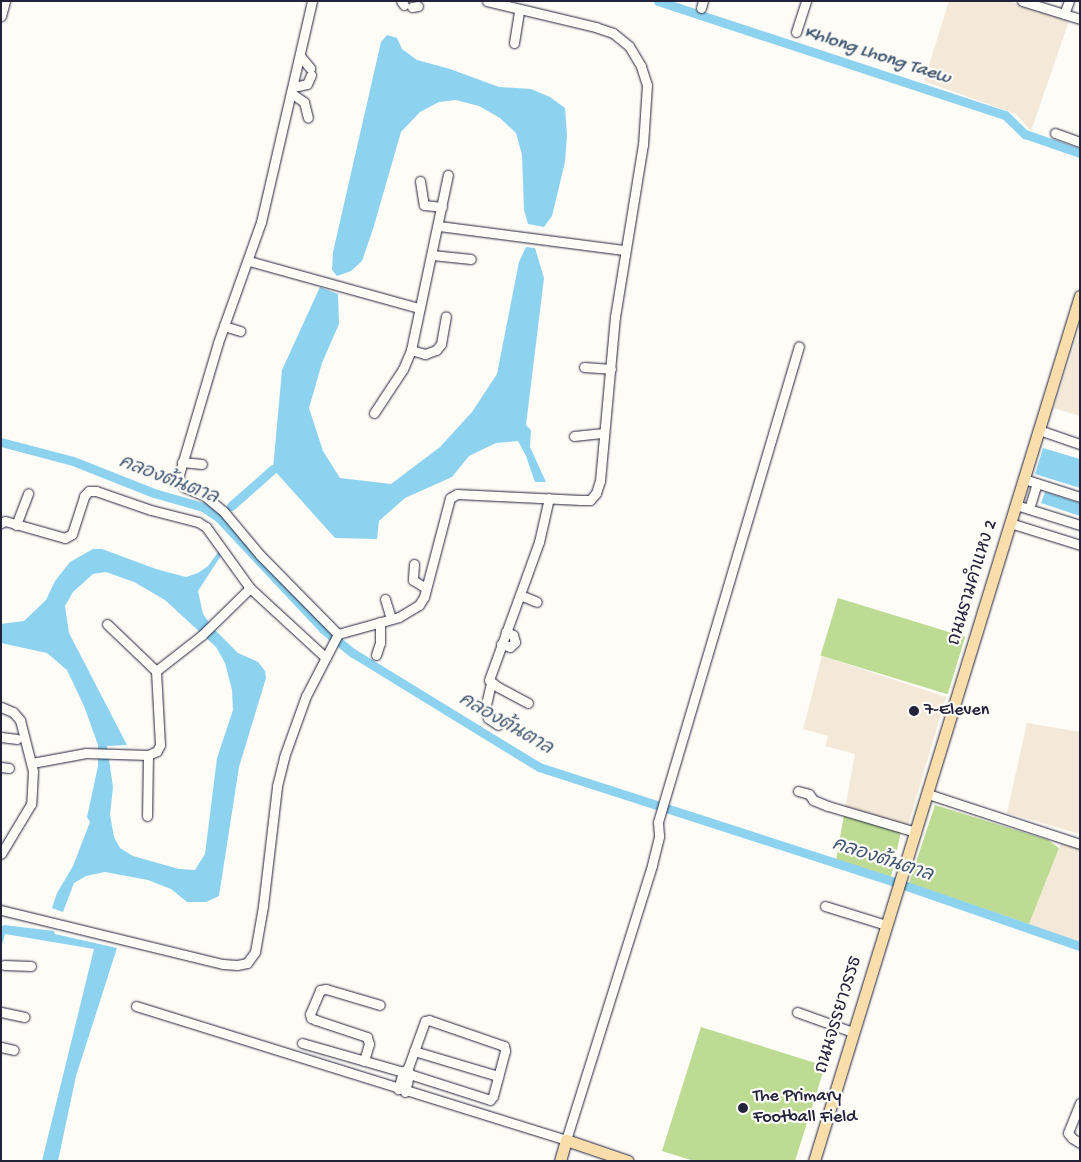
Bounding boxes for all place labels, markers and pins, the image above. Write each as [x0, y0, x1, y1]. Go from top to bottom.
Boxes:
place label: 7-Eleven [924, 700, 989, 722]
marker: 7-Eleven [908, 705, 920, 717]
place label: The Primary Football Field [753, 1087, 857, 1130]
marker: The Primary Football Field [737, 1102, 749, 1114]

